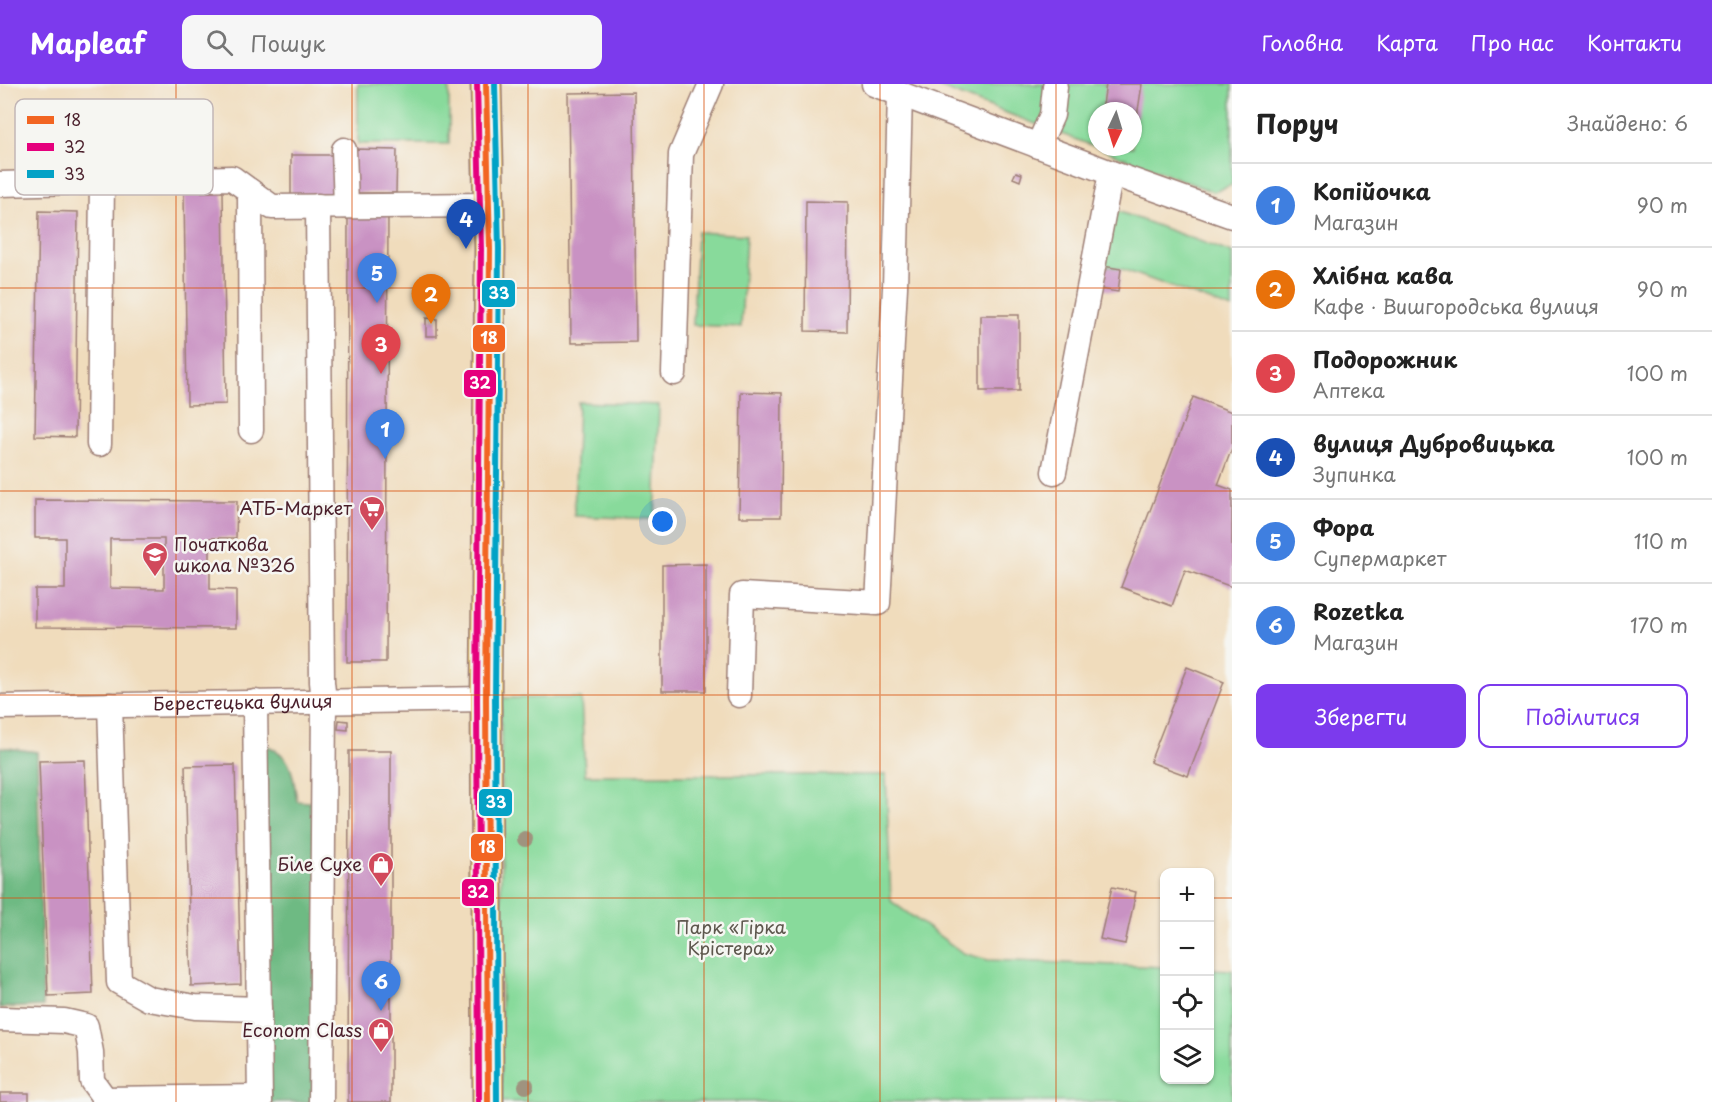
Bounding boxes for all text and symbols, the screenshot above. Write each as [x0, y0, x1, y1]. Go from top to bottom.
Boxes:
search box [182, 15, 602, 69]
text: Mapleaf [30, 21, 146, 64]
icon: search [203, 26, 236, 59]
text: Пошук [251, 26, 325, 59]
text: Головна [1262, 26, 1343, 58]
text: Карта [1376, 26, 1438, 58]
text: Про нас [1471, 26, 1554, 58]
text: Контакти [1587, 26, 1682, 58]
legend [15, 99, 213, 195]
north arrow [1088, 102, 1142, 156]
text: Поруч [1256, 104, 1339, 143]
text: 18 [64, 107, 81, 131]
text: Знайдено: 6 [1567, 108, 1688, 138]
text: 32 [64, 134, 86, 158]
text: 33 [64, 161, 85, 185]
text: Копійочка [1313, 174, 1431, 207]
text: 1 [1271, 190, 1280, 220]
text: 90 m [1637, 190, 1688, 220]
pin: 4 [446, 200, 486, 249]
text: Магазин [1313, 207, 1399, 237]
pin: 5 [358, 254, 397, 303]
text: Хлібна кава [1313, 258, 1453, 291]
pin: 2 [412, 274, 450, 324]
text: 2 [1268, 274, 1283, 304]
text: 90 m [1637, 274, 1688, 304]
line badge: 33 [481, 279, 516, 308]
text: 33 [489, 280, 509, 304]
text: Кафе · Вишгородська вулиця [1313, 291, 1599, 321]
pin: 3 [362, 324, 400, 374]
line badge: 18 [472, 324, 506, 353]
text: 18 [480, 325, 498, 349]
text: Подорожник [1313, 342, 1457, 375]
text: 3 [1269, 358, 1282, 388]
text: 100 m [1627, 358, 1688, 388]
line badge: 32 [463, 369, 497, 398]
text: 32 [469, 370, 491, 394]
text: Аптека [1313, 375, 1385, 405]
pin: 1 [366, 410, 404, 459]
text: вулиця Дубровицька [1313, 426, 1555, 459]
text: 4 [1269, 442, 1282, 472]
text: 100 m [1627, 442, 1688, 472]
text: Зупинка [1313, 459, 1396, 489]
place label: АТБ-Маркет [240, 494, 352, 521]
supermarket icon: АТБ-Маркет [357, 494, 387, 532]
your location [648, 507, 677, 536]
text: Фора [1313, 510, 1374, 543]
text: 5 [1269, 526, 1282, 556]
text: 110 m [1634, 526, 1688, 556]
place label: Початкова школа №326 [174, 530, 295, 578]
school or university icon: Початкова школа №326 [140, 540, 170, 578]
text: Супермаркет [1313, 543, 1446, 573]
text: Rozetka [1313, 594, 1404, 627]
text: 6 [1268, 610, 1283, 640]
text: 170 m [1630, 610, 1688, 640]
text: Магазин [1313, 627, 1399, 657]
button: Зберегти [1256, 684, 1466, 748]
button: Поділитися [1478, 684, 1688, 748]
street label: Берестецька вулиця [153, 687, 333, 716]
line badge: 33 [478, 788, 513, 817]
text: 33 [486, 789, 506, 813]
line badge: 18 [470, 833, 504, 862]
text: 18 [478, 834, 496, 858]
place label: Біле Сухе [277, 850, 362, 877]
shop icon: Біле Сухе [366, 850, 396, 888]
map controls [1160, 868, 1214, 1084]
button: + [1160, 868, 1214, 922]
line badge: 32 [461, 878, 495, 907]
text: 32 [467, 879, 489, 903]
park label: Парк «Гірка Крістера» [676, 913, 787, 961]
button: − [1160, 922, 1214, 976]
pin: 6 [362, 962, 400, 1011]
button: locate [1160, 976, 1214, 1030]
place label: Econom Class [242, 1016, 362, 1043]
shop icon: Econom Class [366, 1016, 396, 1054]
button: layers [1160, 1030, 1214, 1084]

